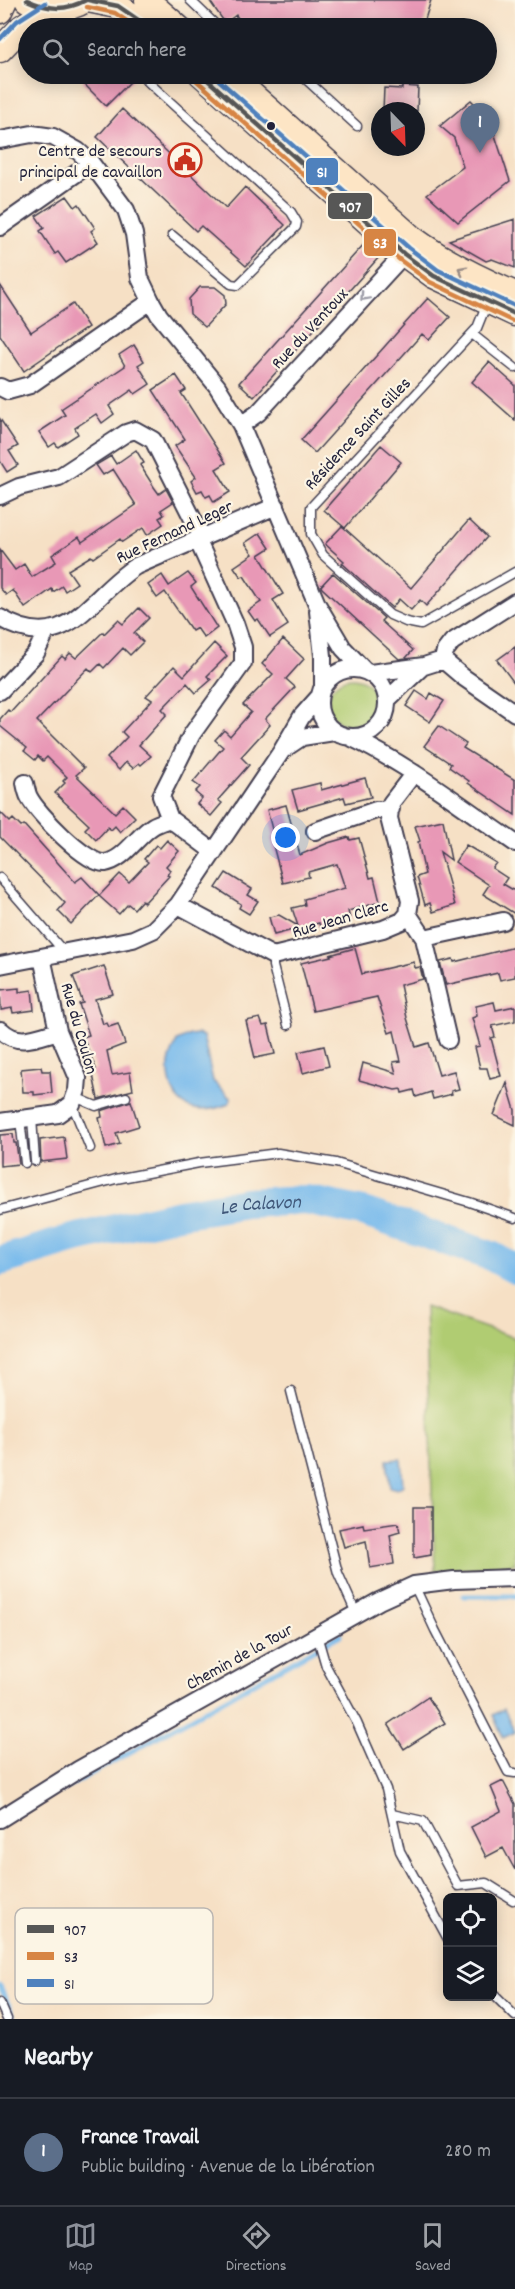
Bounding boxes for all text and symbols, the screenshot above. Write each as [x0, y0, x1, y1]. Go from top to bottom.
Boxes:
search box [18, 18, 497, 84]
icon: search [39, 35, 72, 68]
text: Search here [87, 36, 186, 67]
north arrow [371, 102, 425, 156]
pin: 1 [460, 104, 500, 153]
unlabelled marker [265, 120, 277, 132]
place label: Centre de secours principal de cavaillon [19, 140, 162, 186]
public building icon: Centre de secours principal de cavaillon [167, 142, 203, 178]
line badge: S1 [305, 157, 339, 186]
text: S1 [317, 162, 327, 185]
line badge: 907 [327, 192, 373, 220]
text: 907 [339, 197, 361, 220]
line badge: S3 [363, 228, 397, 257]
text: S3 [373, 233, 387, 256]
one-way arrow [457, 265, 468, 277]
street label: Rue du Ventoux [267, 283, 355, 376]
one-way arrow [360, 291, 371, 301]
street label: Résidence Saint Gilles [300, 373, 418, 497]
street label: Rue Fernand Leger [112, 495, 238, 571]
your location [271, 823, 300, 852]
street label: Rue Jean Clerc [290, 895, 392, 946]
street label: Rue du Coulon [53, 980, 103, 1077]
water label: Le Calavon [218, 1189, 302, 1224]
street label: Chemin de la Tour [182, 1618, 298, 1698]
map controls [443, 1893, 497, 2001]
button: locate [443, 1893, 497, 1947]
legend [15, 1908, 213, 2004]
text: 907 [64, 1920, 86, 1943]
text: S3 [64, 1947, 78, 1970]
button: layers [443, 1947, 497, 2001]
text: S1 [64, 1974, 75, 1997]
text: Nearby [24, 2040, 92, 2077]
text: France Travail [81, 2123, 199, 2154]
text: 1 [41, 2138, 46, 2166]
text: 280 m [445, 2138, 491, 2166]
text: Public building · Avenue de la Libération [81, 2154, 375, 2182]
tab: Map [64, 2219, 97, 2278]
tab: Directions [226, 2219, 286, 2278]
tab: Saved [415, 2219, 451, 2278]

